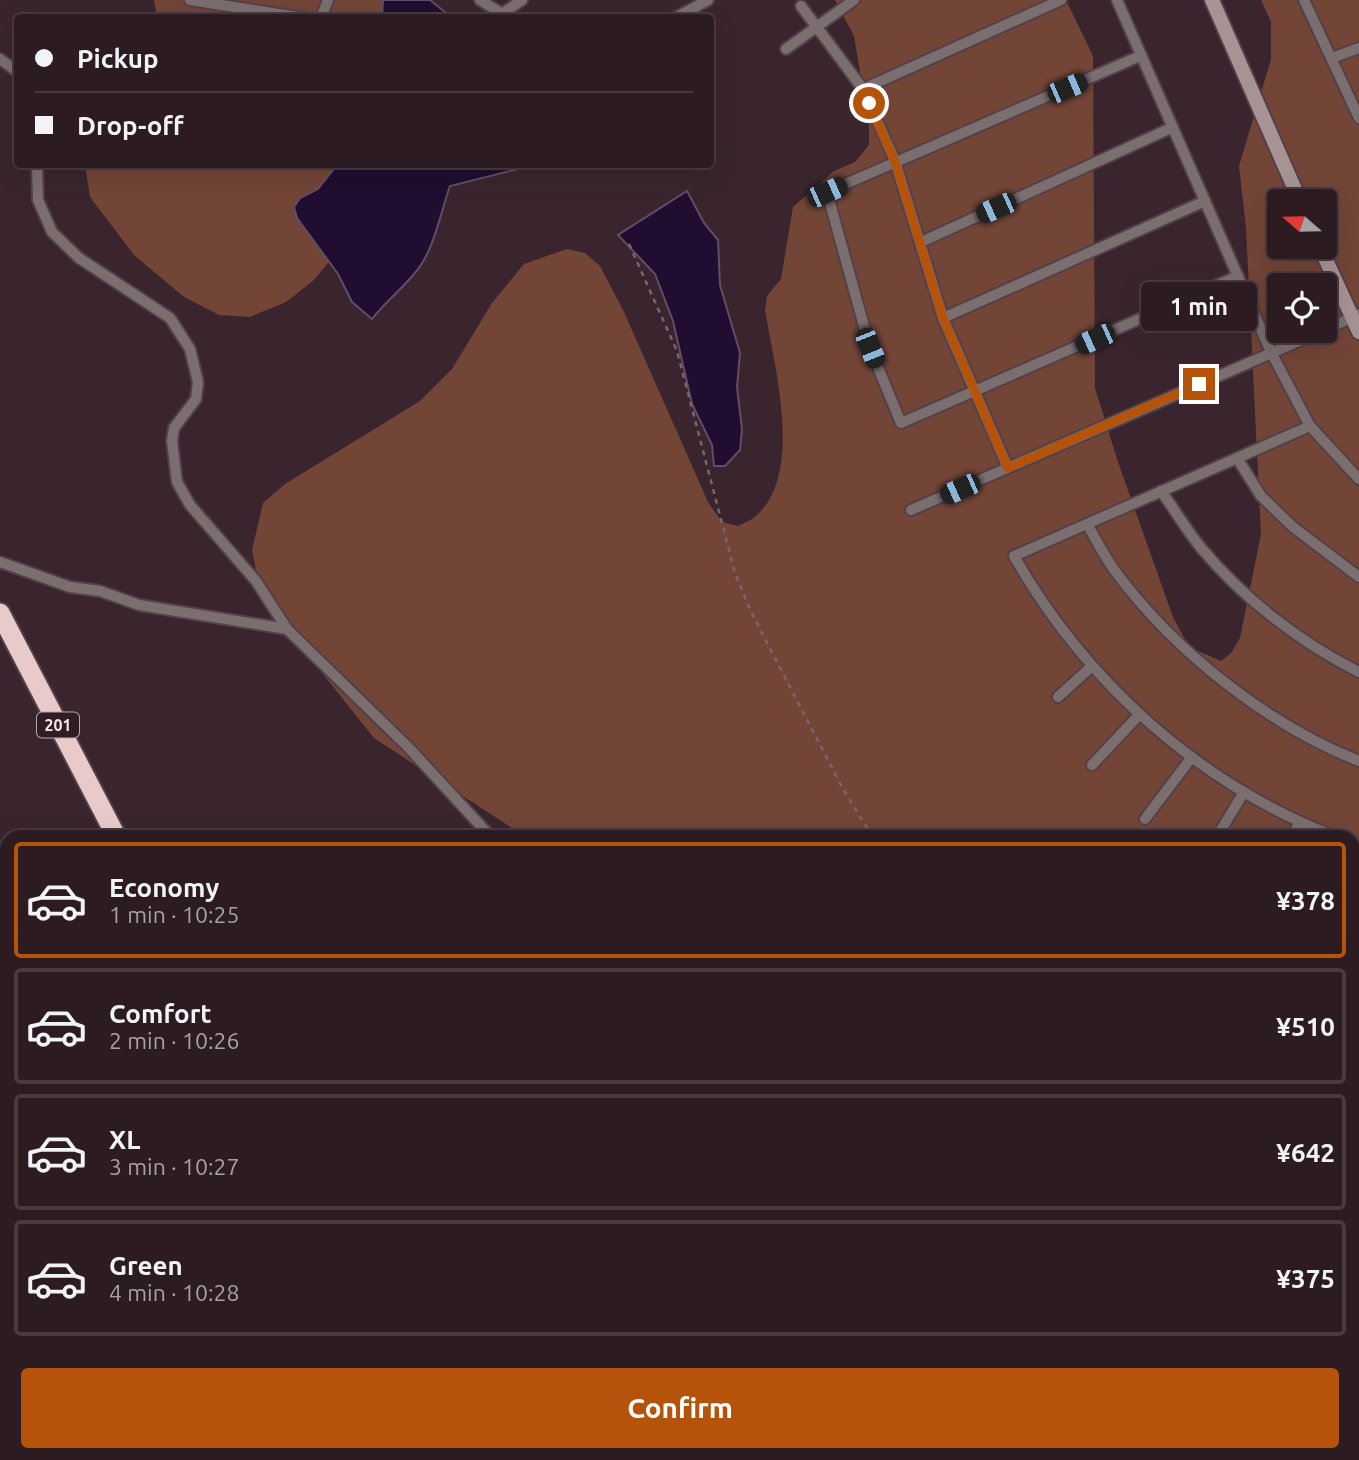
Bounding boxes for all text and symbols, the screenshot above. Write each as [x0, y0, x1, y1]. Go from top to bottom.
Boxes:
text: Pickup [77, 44, 159, 73]
car [1044, 70, 1091, 106]
route start [853, 87, 885, 119]
text: Drop-off [77, 111, 184, 140]
car [804, 174, 851, 210]
north arrow [1267, 189, 1337, 259]
map controls [1267, 189, 1337, 343]
car [973, 190, 1020, 226]
button: locate [1267, 273, 1337, 343]
callout: 1 min [1141, 282, 1257, 332]
text: 1 min [1170, 294, 1228, 319]
car [1072, 321, 1119, 357]
car [853, 325, 888, 371]
route end [1183, 368, 1215, 400]
car [937, 471, 984, 507]
road number: 201 [37, 712, 79, 738]
icon: car [25, 869, 88, 932]
text: Economy [109, 873, 219, 902]
text: ¥378 [1276, 886, 1335, 915]
text: 1 min · 10:25 [109, 902, 240, 927]
icon: car [25, 995, 88, 1058]
text: Comfort [109, 999, 212, 1028]
text: ¥510 [1276, 1012, 1335, 1041]
text: 2 min · 10:26 [109, 1028, 240, 1053]
icon: car [25, 1121, 88, 1184]
text: XL [109, 1125, 140, 1154]
text: ¥642 [1276, 1138, 1335, 1167]
text: 3 min · 10:27 [109, 1154, 240, 1179]
icon: car [25, 1247, 88, 1310]
text: Green [109, 1251, 183, 1280]
text: ¥375 [1276, 1264, 1335, 1293]
text: 4 min · 10:28 [109, 1280, 240, 1305]
button: Confirm [21, 1368, 1339, 1448]

